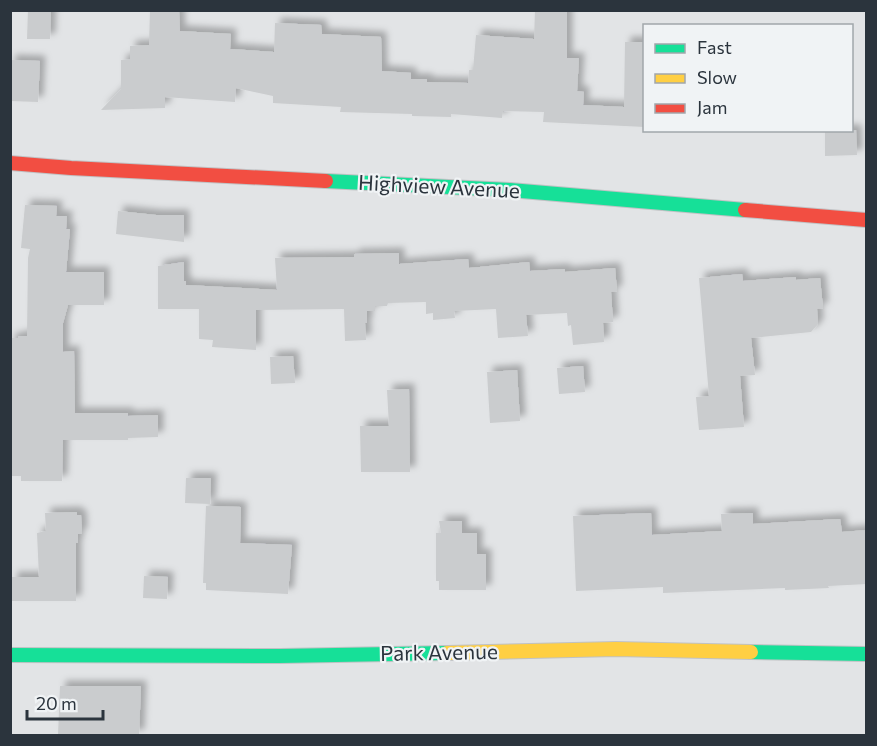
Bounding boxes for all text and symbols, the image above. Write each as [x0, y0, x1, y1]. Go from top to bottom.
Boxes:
legend [643, 24, 853, 132]
text: Fast [697, 36, 732, 58]
text: Slow [697, 66, 737, 88]
text: Jam [697, 96, 727, 118]
street label: Highview Avenue [357, 169, 521, 202]
street label: Park Avenue [380, 638, 498, 665]
scale bar [27, 683, 104, 721]
text: 20 m [36, 692, 77, 714]

